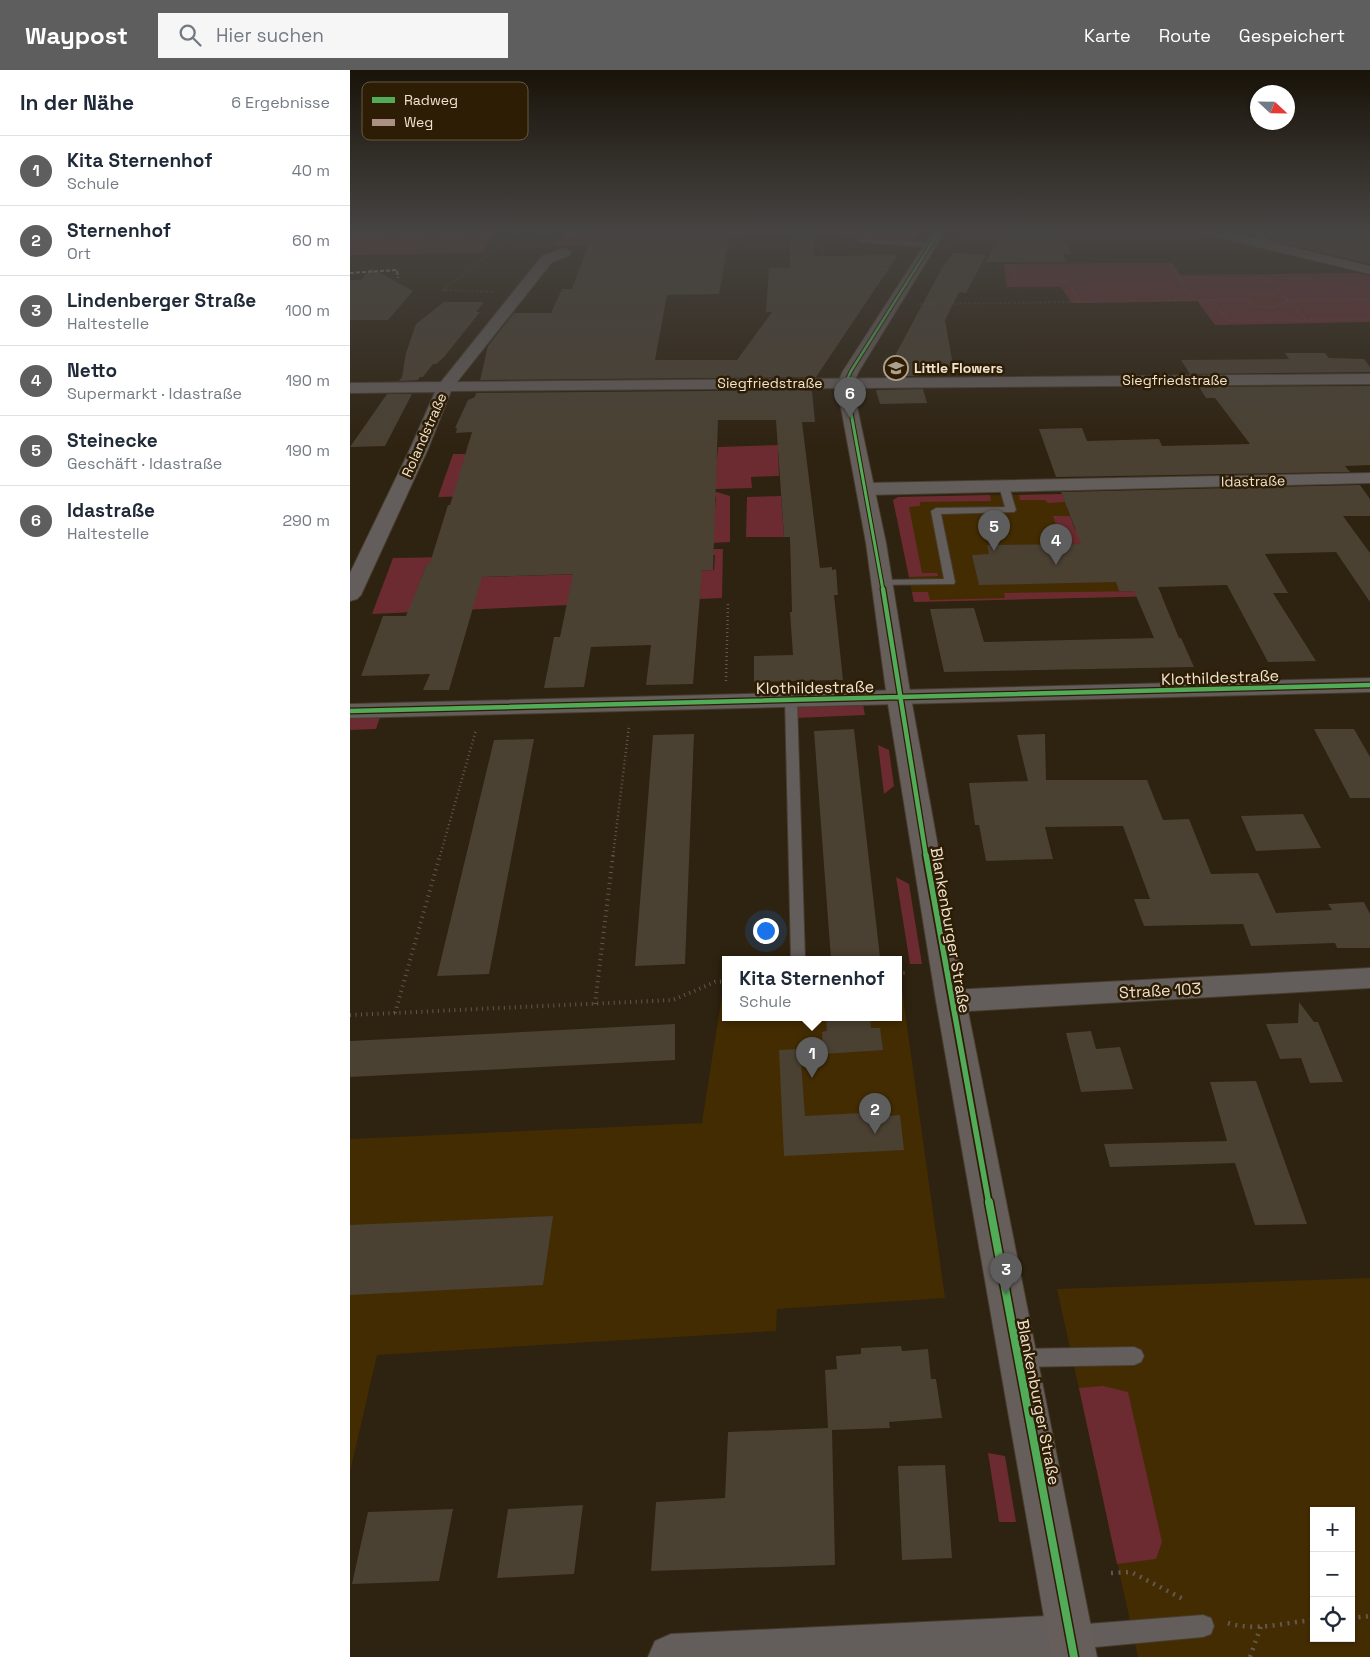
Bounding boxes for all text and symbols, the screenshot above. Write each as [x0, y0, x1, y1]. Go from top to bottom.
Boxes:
search box [158, 13, 508, 58]
text: Waypost [25, 20, 128, 51]
icon: search [176, 21, 204, 49]
text: Hier suchen [216, 23, 324, 48]
text: Karte [1084, 24, 1131, 47]
text: Route [1159, 24, 1211, 47]
text: Gespeichert [1239, 24, 1345, 47]
legend [362, 82, 528, 140]
north arrow [1250, 85, 1295, 130]
text: In der Nähe [20, 89, 134, 116]
text: Radweg [404, 91, 458, 109]
text: 6 Ergebnisse [231, 92, 330, 113]
text: Weg [404, 113, 433, 131]
text: Kita Sternenhof [67, 148, 212, 173]
text: 1 [32, 160, 40, 181]
text: 40 m [292, 160, 330, 181]
text: Schule [67, 173, 119, 194]
text: Sternenhof [67, 218, 171, 243]
text: 2 [31, 230, 41, 251]
text: 60 m [292, 230, 330, 251]
text: Ort [67, 243, 91, 264]
text: Lindenberger Straße [67, 288, 256, 313]
text: 3 [31, 300, 41, 321]
text: 100 m [285, 300, 330, 321]
text: Haltestelle [67, 313, 149, 334]
school or university icon: Little Flowers [883, 355, 909, 381]
text: Netto [67, 358, 117, 383]
place label: Little Flowers [914, 359, 1003, 377]
text: 4 [31, 370, 41, 391]
text: 190 m [285, 370, 330, 391]
street label: Siegfriedstraße [1122, 371, 1228, 389]
street label: Siegfriedstraße [717, 374, 823, 392]
pin: 6 [834, 377, 866, 418]
text: Supermarkt · Idastraße [67, 383, 242, 404]
street label: Rolandstraße [397, 390, 451, 480]
text: Steinecke [67, 428, 158, 453]
text: 5 [31, 440, 41, 461]
text: 190 m [285, 440, 330, 461]
text: Geschäft · Idastraße [67, 453, 222, 474]
street label: Idastraße [1221, 471, 1285, 491]
text: Idastraße [67, 498, 155, 523]
text: 6 [31, 510, 41, 531]
text: 290 m [282, 510, 330, 531]
pin: 5 [978, 510, 1010, 551]
text: Haltestelle [67, 523, 149, 544]
pin: 4 [1040, 524, 1072, 565]
street label: Klothildestraße [1161, 665, 1279, 690]
street label: Klothildestraße [756, 676, 874, 699]
street label: Blankenburger Straße [926, 845, 975, 1015]
your location [753, 918, 779, 944]
popup [722, 956, 902, 1021]
text: Kita Sternenhof [739, 966, 885, 991]
street label: Straße 103 [1118, 978, 1202, 1003]
text: Schule [739, 991, 792, 1012]
pin: 1 [796, 1037, 828, 1078]
pin: 2 [859, 1093, 891, 1134]
pin: 3 [990, 1253, 1022, 1294]
street label: Blankenburger Straße [1012, 1317, 1065, 1487]
map controls [1310, 1507, 1355, 1642]
button: + [1310, 1507, 1355, 1552]
button: − [1310, 1552, 1355, 1597]
button: locate [1310, 1597, 1355, 1642]

